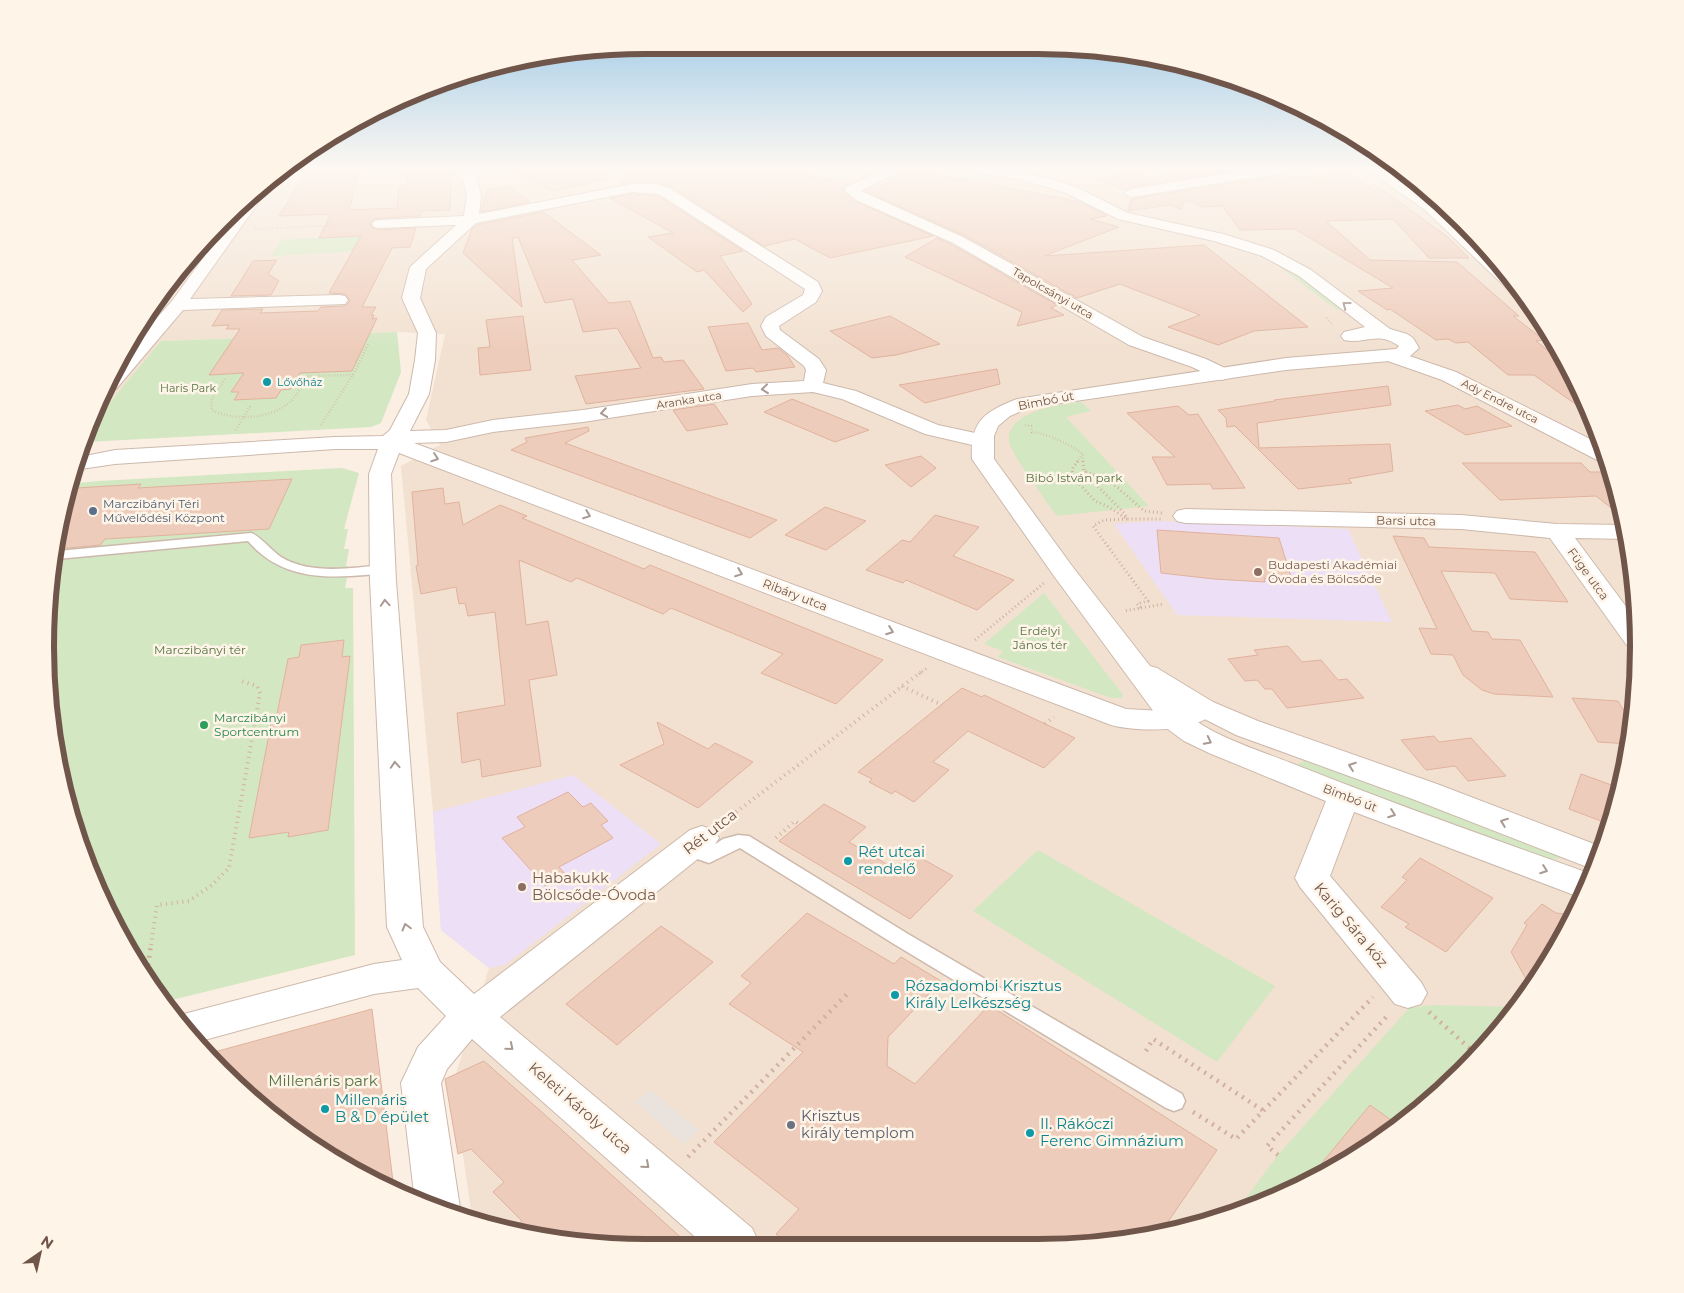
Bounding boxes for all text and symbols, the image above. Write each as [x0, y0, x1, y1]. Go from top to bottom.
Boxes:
street label: Tapolcsányi utca [1010, 264, 1096, 322]
one-way arrow [1342, 302, 1352, 311]
place label: Lővőház [277, 375, 323, 389]
marker: Lővőház [261, 376, 273, 388]
street label: Ady Endre utca [1459, 376, 1541, 426]
park label: Haris Park [160, 381, 216, 395]
one-way arrow [760, 383, 768, 394]
street label: Aranka utca [655, 388, 723, 412]
street label: Bimbó út [1017, 388, 1075, 413]
one-way arrow [600, 407, 608, 417]
one-way arrow [430, 452, 438, 462]
park label: Bibó István park [1026, 470, 1123, 485]
place label: Marczibányi Téri Művelődési Központ [103, 496, 225, 525]
marker: Marczibányi Téri Művelődési Központ [87, 505, 99, 517]
one-way arrow [582, 509, 591, 519]
street label: Barsi utca [1376, 512, 1436, 529]
street label: Füge utca [1565, 545, 1612, 603]
place label: Budapesti Akadémiai Óvoda és Bölcsőde [1268, 557, 1397, 586]
marker: Budapesti Akadémiai Óvoda és Bölcsőde [1252, 566, 1264, 578]
one-way arrow [734, 567, 742, 577]
street label: Ribáry utca [761, 575, 830, 614]
one-way arrow [379, 599, 390, 607]
park label: Erdélyi János tér [1012, 623, 1067, 652]
one-way arrow [886, 625, 894, 635]
park label: Marczibányi tér [154, 642, 246, 657]
place label: Marczibányi Sportcentrum [214, 710, 299, 739]
marker: Marczibányi Sportcentrum [198, 719, 210, 731]
one-way arrow [1203, 734, 1212, 745]
one-way arrow [389, 761, 400, 769]
one-way arrow [1348, 762, 1356, 772]
street label: Bimbó út [1321, 780, 1379, 815]
street label: Rét utca [679, 805, 740, 859]
one-way arrow [1387, 808, 1395, 818]
one-way arrow [1501, 818, 1509, 828]
place label: Rét utcai rendelő [858, 842, 925, 878]
marker: Rét utcai rendelő [842, 855, 854, 867]
one-way arrow [1539, 864, 1548, 874]
place label: Habakukk Bölcsőde-Óvoda [532, 868, 656, 904]
street label: Karig Sára köz [1310, 878, 1393, 971]
marker: Habakukk Bölcsőde-Óvoda [516, 881, 528, 893]
one-way arrow [402, 923, 412, 932]
place label: Rózsadombi Krisztus Király Lelkészség [905, 976, 1062, 1012]
marker: Rózsadombi Krisztus Király Lelkészség [889, 989, 901, 1001]
one-way arrow [504, 1041, 513, 1050]
street label: Keleti Károly utca [525, 1058, 636, 1158]
park label: Millenáris park [268, 1071, 378, 1090]
place label: Millenáris B & D épület [335, 1090, 429, 1126]
marker: Millenáris B & D épület [319, 1103, 331, 1115]
place label: Krisztus király templom [801, 1106, 915, 1142]
place label: II. Rákóczi Ferenc Gimnázium [1040, 1114, 1184, 1150]
marker: Krisztus király templom [785, 1119, 797, 1131]
marker: II. Rákóczi Ferenc Gimnázium [1024, 1127, 1036, 1139]
one-way arrow [640, 1159, 649, 1168]
north arrow [15, 1228, 65, 1278]
text: N [38, 1232, 57, 1253]

